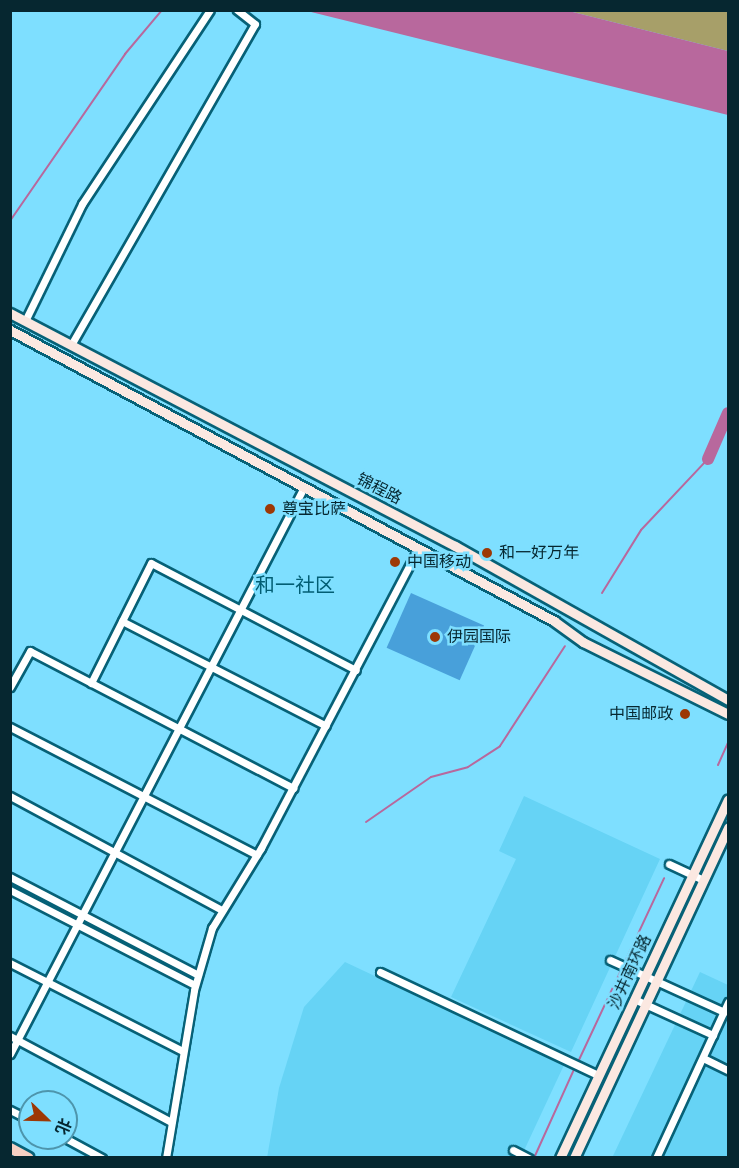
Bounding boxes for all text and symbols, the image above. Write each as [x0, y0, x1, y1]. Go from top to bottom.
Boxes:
street label: 锦程路 [353, 470, 405, 508]
place label: 尊宝比萨 [282, 499, 346, 519]
marker: 尊宝比萨 [263, 502, 277, 516]
place label: 和一好万年 [499, 543, 579, 563]
marker: 和一好万年 [480, 546, 494, 560]
place label: 中国移动 [407, 552, 471, 572]
marker: 中国移动 [388, 555, 402, 569]
district label: 和一社区 [255, 573, 335, 597]
place label: 伊园国际 [447, 627, 511, 647]
marker: 伊园国际 [428, 630, 442, 644]
place label: 中国邮政 [609, 704, 673, 724]
marker: 中国邮政 [678, 707, 692, 721]
street label: 沙井南环路 [604, 932, 656, 1012]
north arrow [18, 1090, 78, 1150]
text: 北 [52, 1116, 74, 1137]

